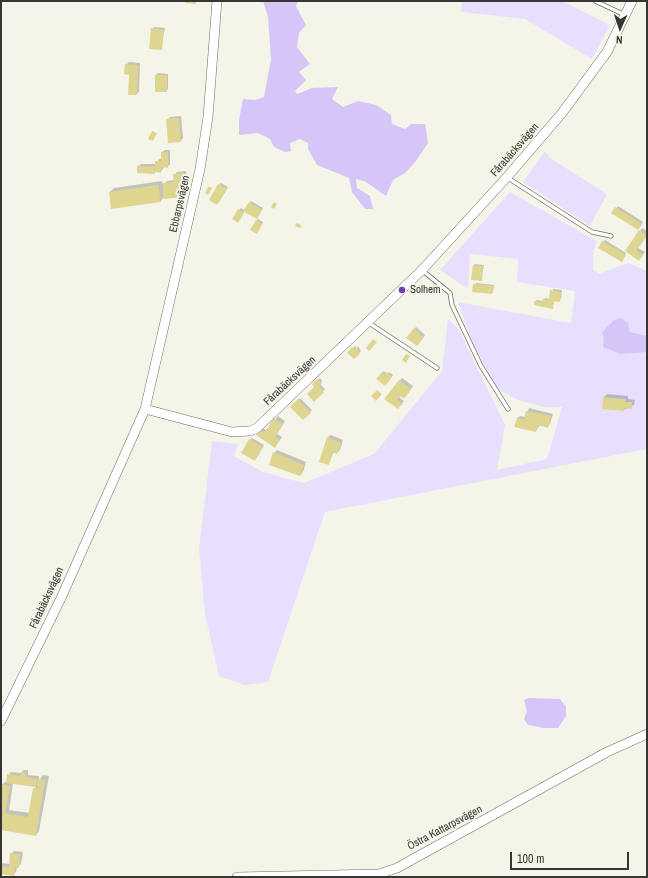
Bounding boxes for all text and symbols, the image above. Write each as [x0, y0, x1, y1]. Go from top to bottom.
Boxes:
north arrow [600, 8, 640, 48]
text: N [616, 33, 623, 47]
street label: Fårabäcksvägen [488, 121, 542, 179]
street label: Ebbarpsvägen [167, 174, 193, 234]
place label: Solhem [410, 283, 441, 297]
marker: Solhem [397, 285, 407, 295]
street label: Fårabäcksvägen [261, 354, 319, 408]
street label: Fårabäcksvägen [27, 565, 67, 631]
street label: Östra Kattarpsvägen [405, 803, 485, 853]
scale bar [512, 844, 631, 870]
text: 100 m [517, 851, 544, 867]

